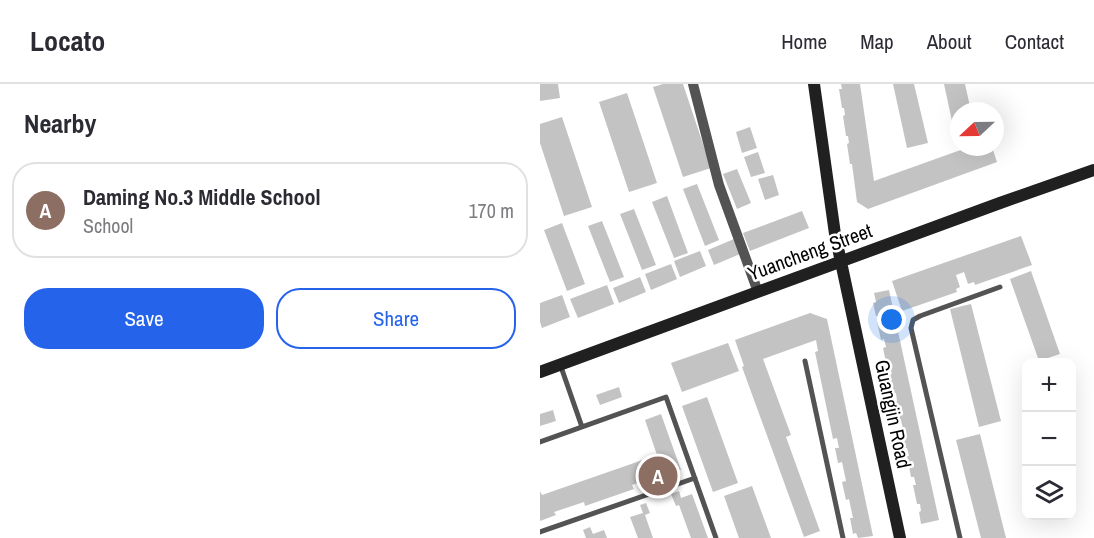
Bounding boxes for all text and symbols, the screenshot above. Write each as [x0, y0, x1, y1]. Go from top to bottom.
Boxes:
text: Locato [30, 22, 105, 60]
text: Home [781, 27, 827, 56]
text: Map [860, 27, 894, 56]
text: About [927, 27, 972, 56]
text: Contact [1005, 27, 1064, 56]
north arrow [950, 102, 1004, 156]
text: Nearby [24, 106, 96, 141]
text: Daming No.3 Middle School [83, 182, 321, 212]
text: A [40, 197, 51, 224]
text: 170 m [468, 197, 514, 224]
text: School [83, 212, 133, 239]
street label: Yuancheng Street [744, 216, 876, 287]
button: Save [24, 288, 264, 349]
button: Share [276, 288, 516, 349]
your location [877, 305, 906, 334]
street label: Guangjin Road [869, 357, 918, 471]
map controls [1022, 358, 1076, 520]
button: + [1022, 358, 1076, 412]
button: − [1022, 412, 1076, 466]
pin: A [638, 454, 678, 498]
button: layers [1022, 466, 1076, 520]

